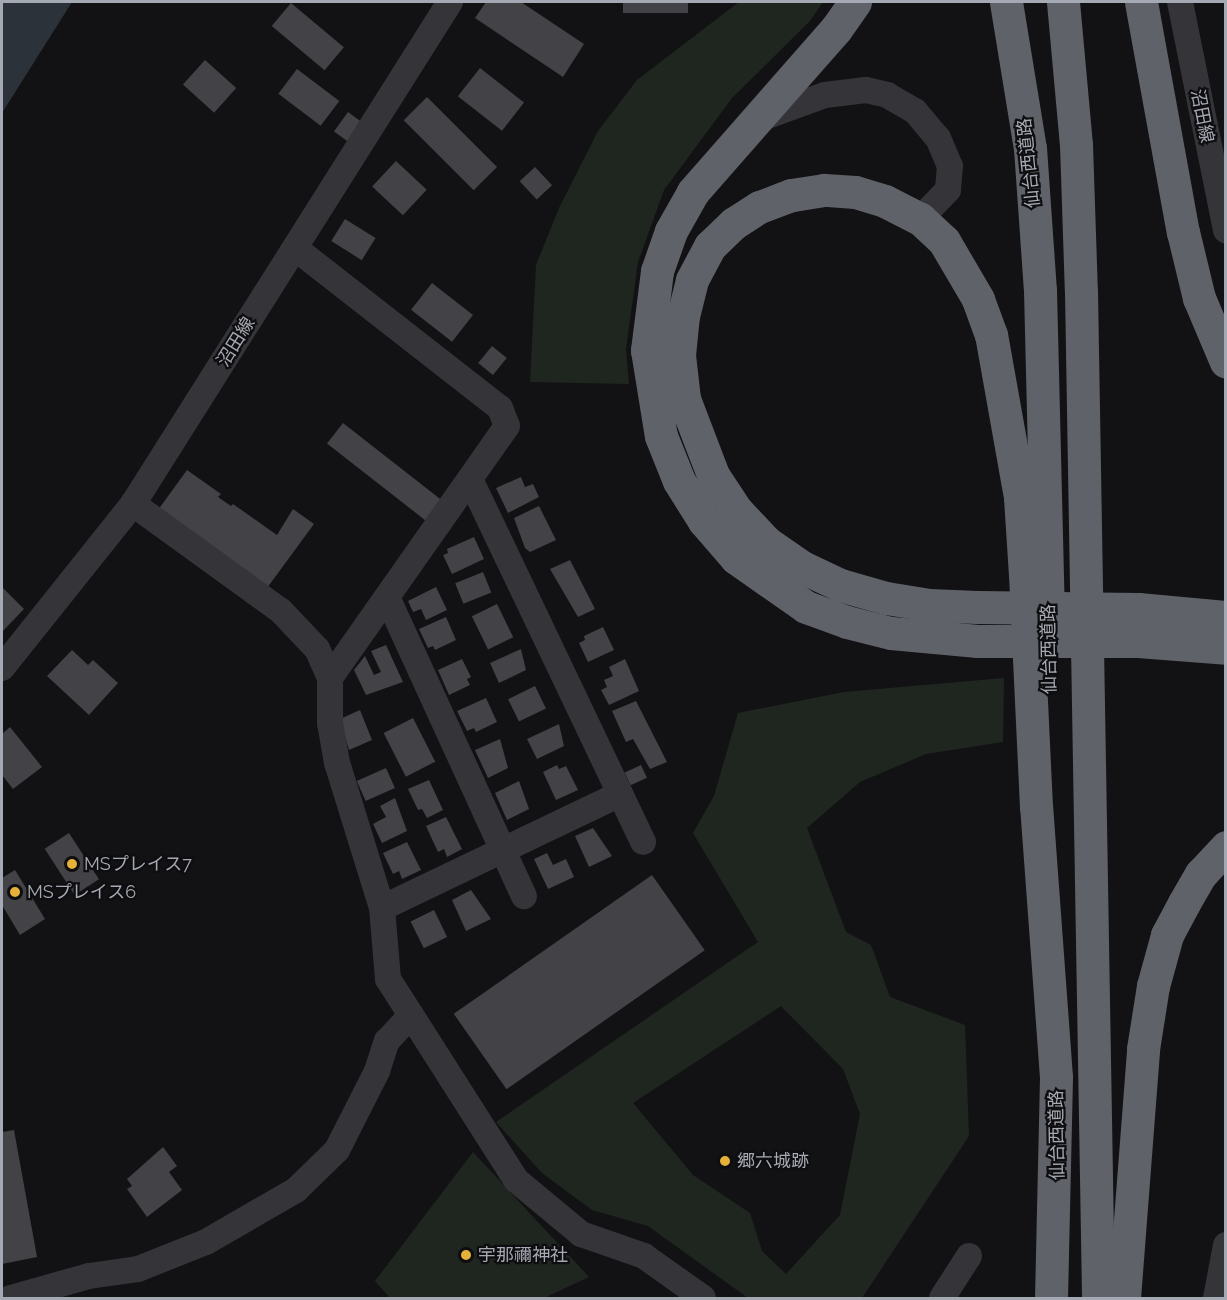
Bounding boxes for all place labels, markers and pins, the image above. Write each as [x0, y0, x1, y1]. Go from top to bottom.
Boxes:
place label: MSプレイス7 [84, 853, 192, 875]
marker: MSプレイス7 [65, 857, 79, 871]
place label: MSプレイス6 [27, 881, 137, 903]
marker: MSプレイス6 [8, 885, 22, 899]
place label: 郷六城跡 [737, 1150, 809, 1172]
marker: 郷六城跡 [718, 1154, 732, 1168]
place label: 宇那禰神社 [478, 1244, 568, 1266]
marker: 宇那禰神社 [459, 1248, 473, 1262]

